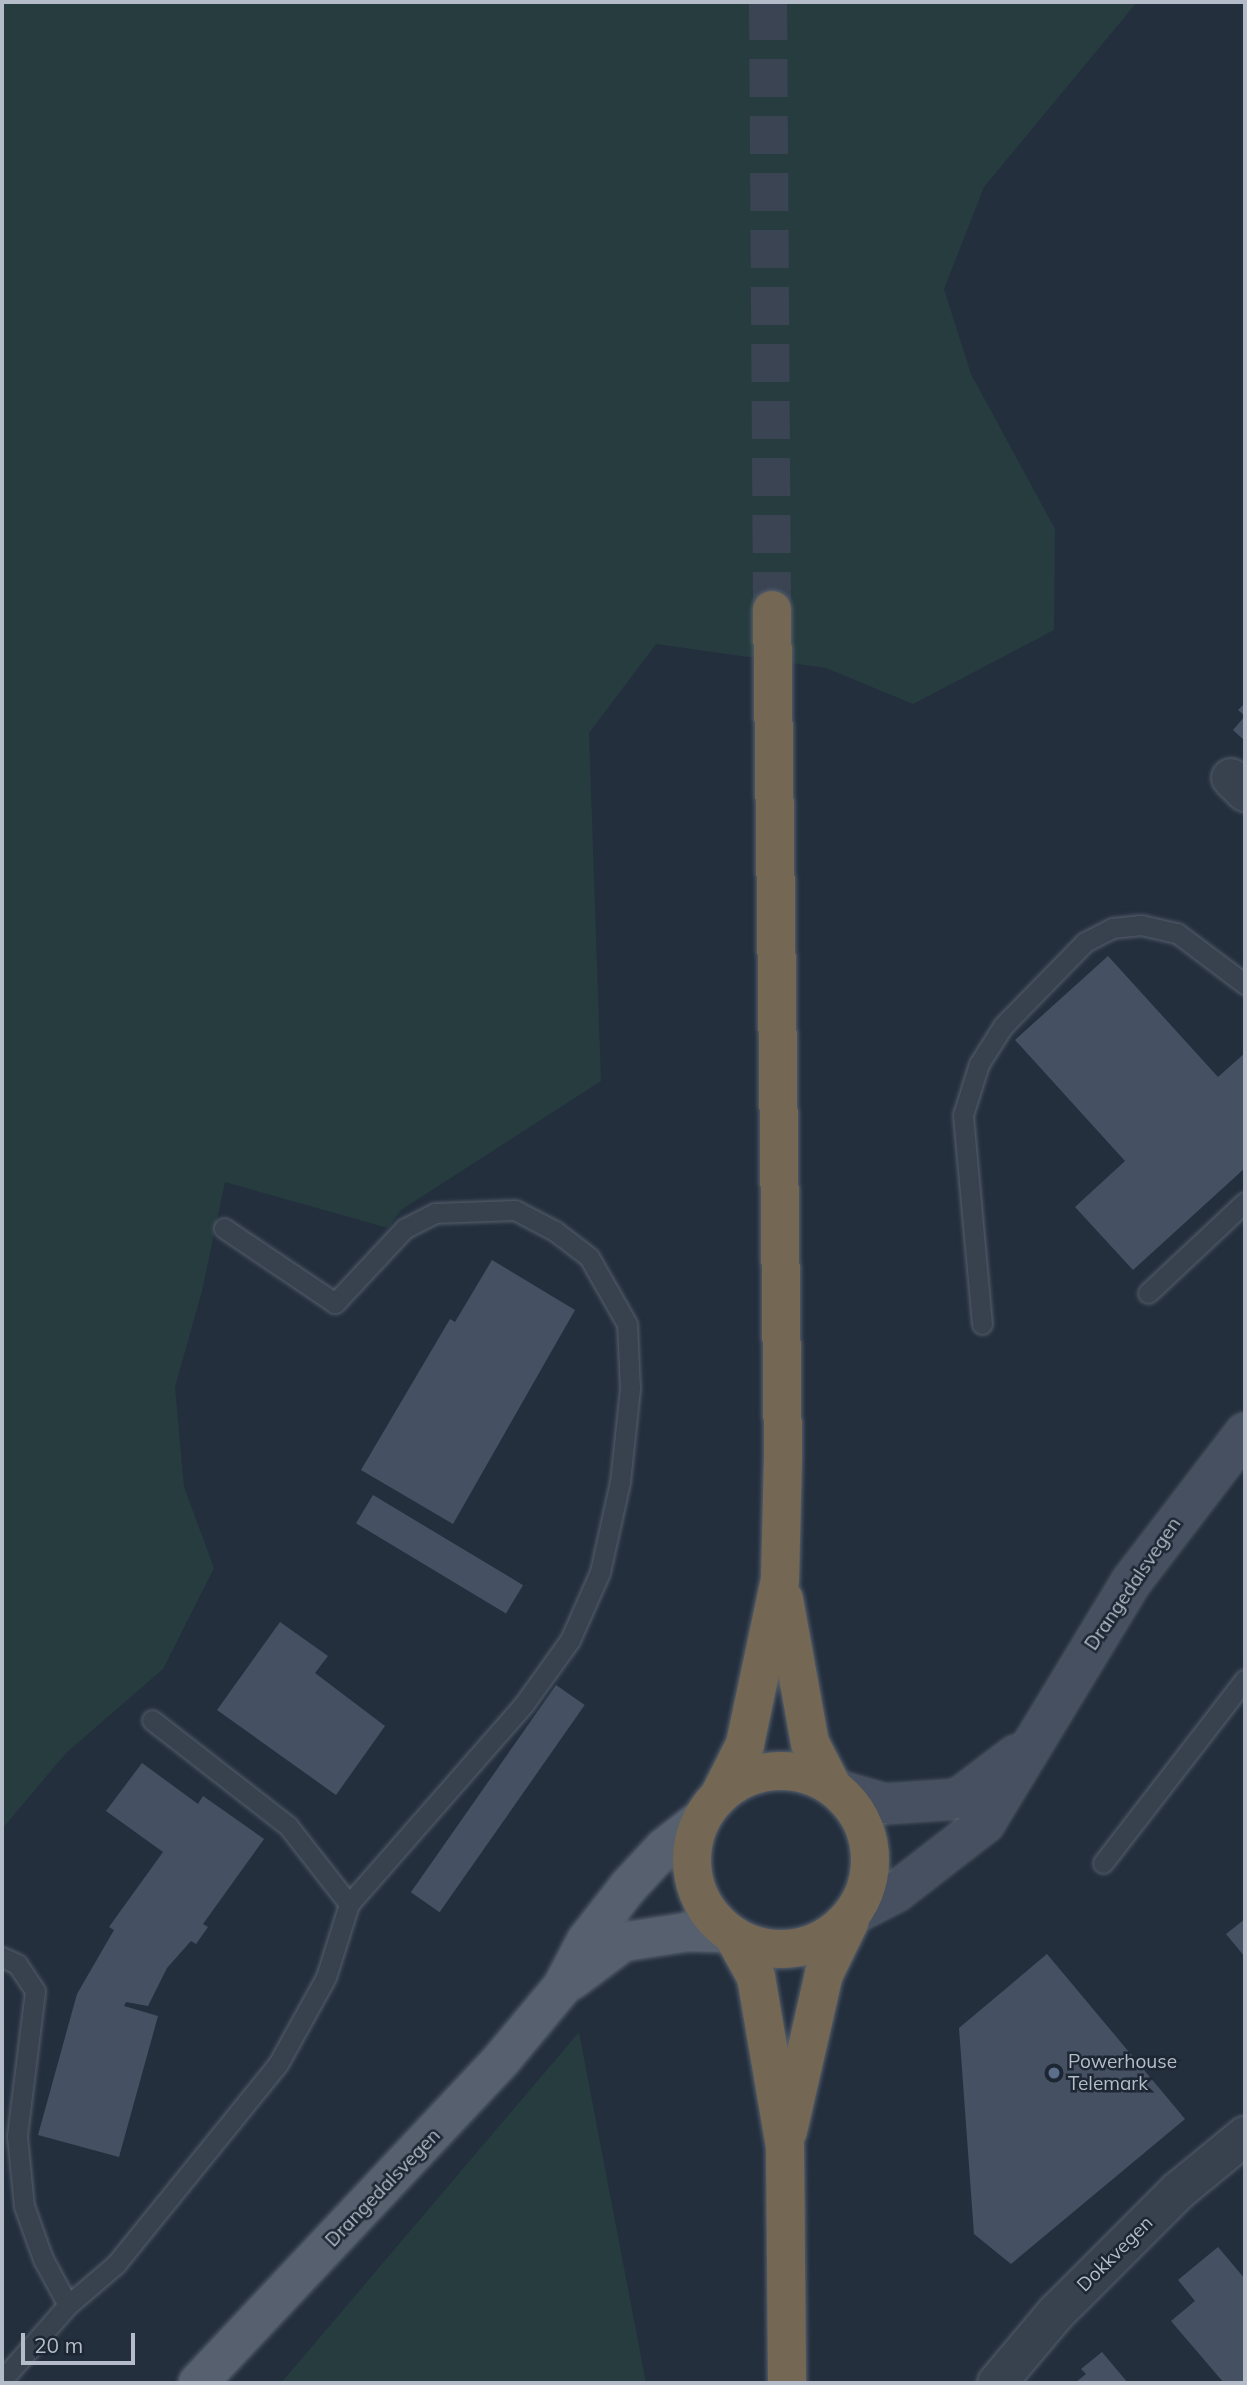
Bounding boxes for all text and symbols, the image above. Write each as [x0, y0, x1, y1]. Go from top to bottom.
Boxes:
street label: Drangedalsvegen [1080, 1513, 1186, 1655]
place label: Powerhouse Telemark [1068, 2051, 1177, 2095]
marker: Powerhouse Telemark [1046, 2065, 1062, 2081]
street label: Drangedalsvegen [321, 2124, 445, 2252]
street label: Dokkvegen [1072, 2211, 1158, 2297]
scale bar [24, 2318, 138, 2362]
text: 20 m [34, 2332, 83, 2358]

